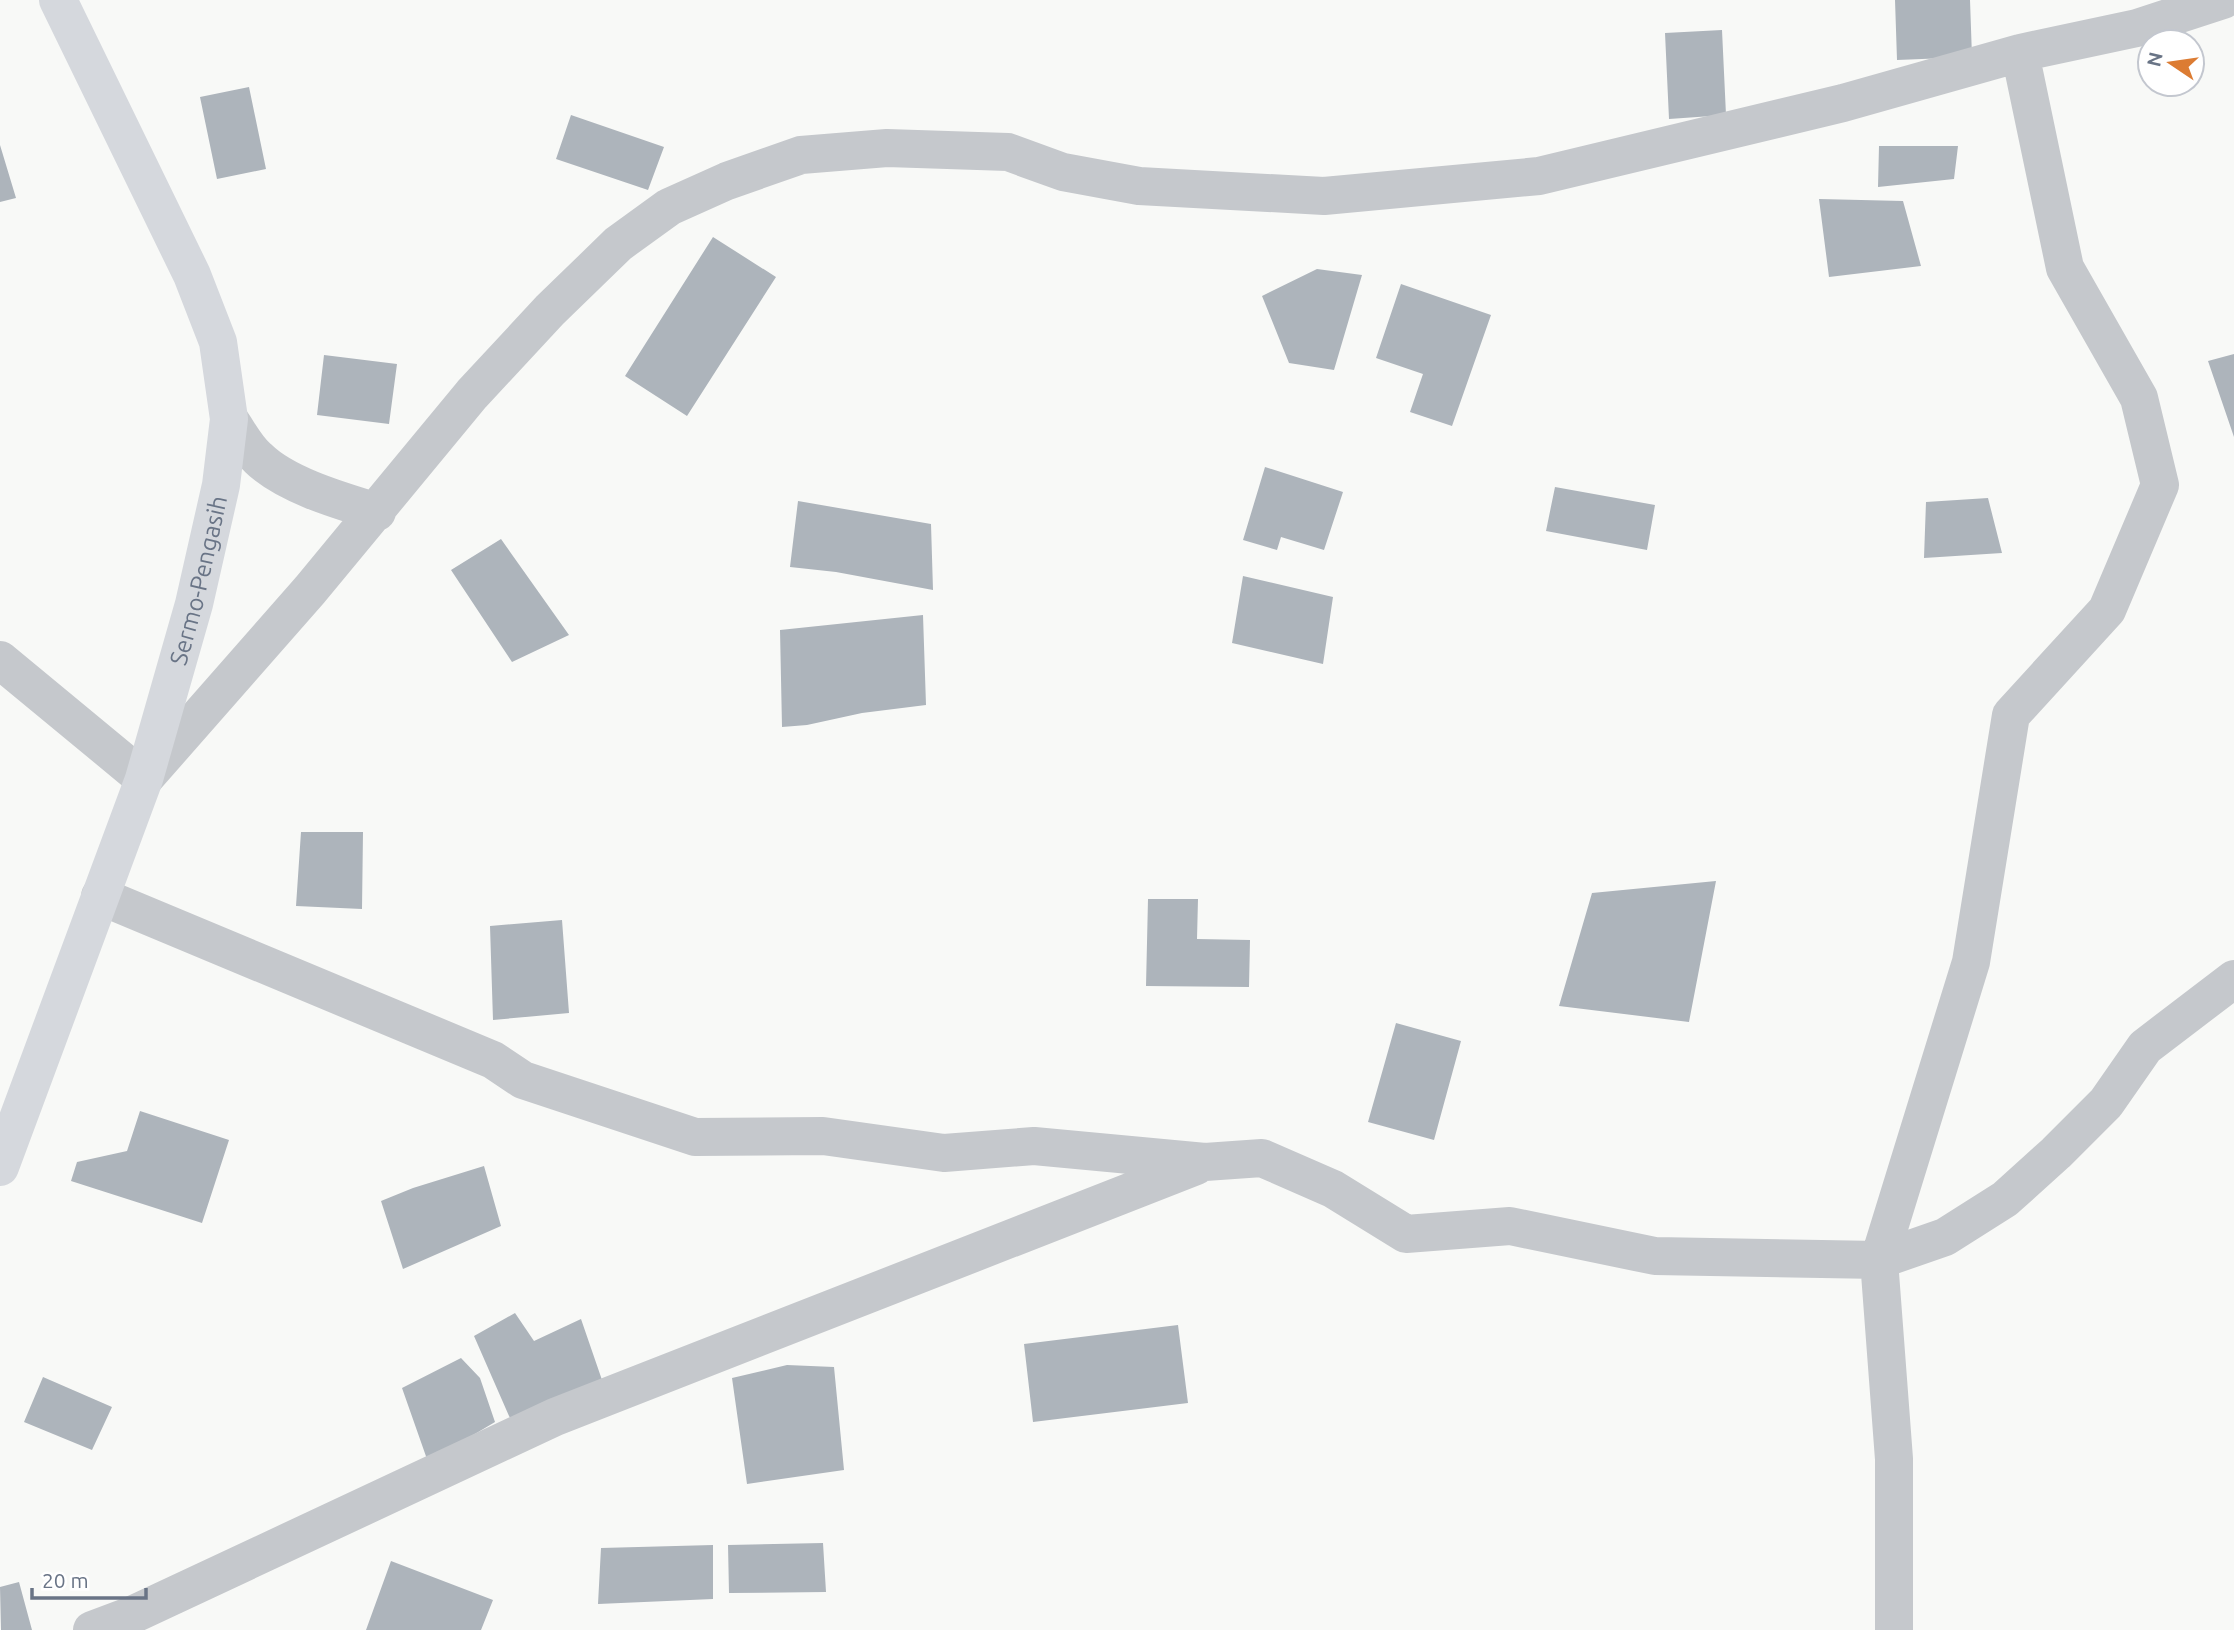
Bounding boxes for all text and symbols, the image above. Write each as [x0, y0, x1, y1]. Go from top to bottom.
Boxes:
north arrow [2136, 28, 2206, 98]
text: N [2142, 50, 2167, 69]
street label: Sermo-Pengasih [164, 493, 232, 668]
scale bar [32, 1556, 145, 1600]
text: 20 m [42, 1568, 89, 1592]

